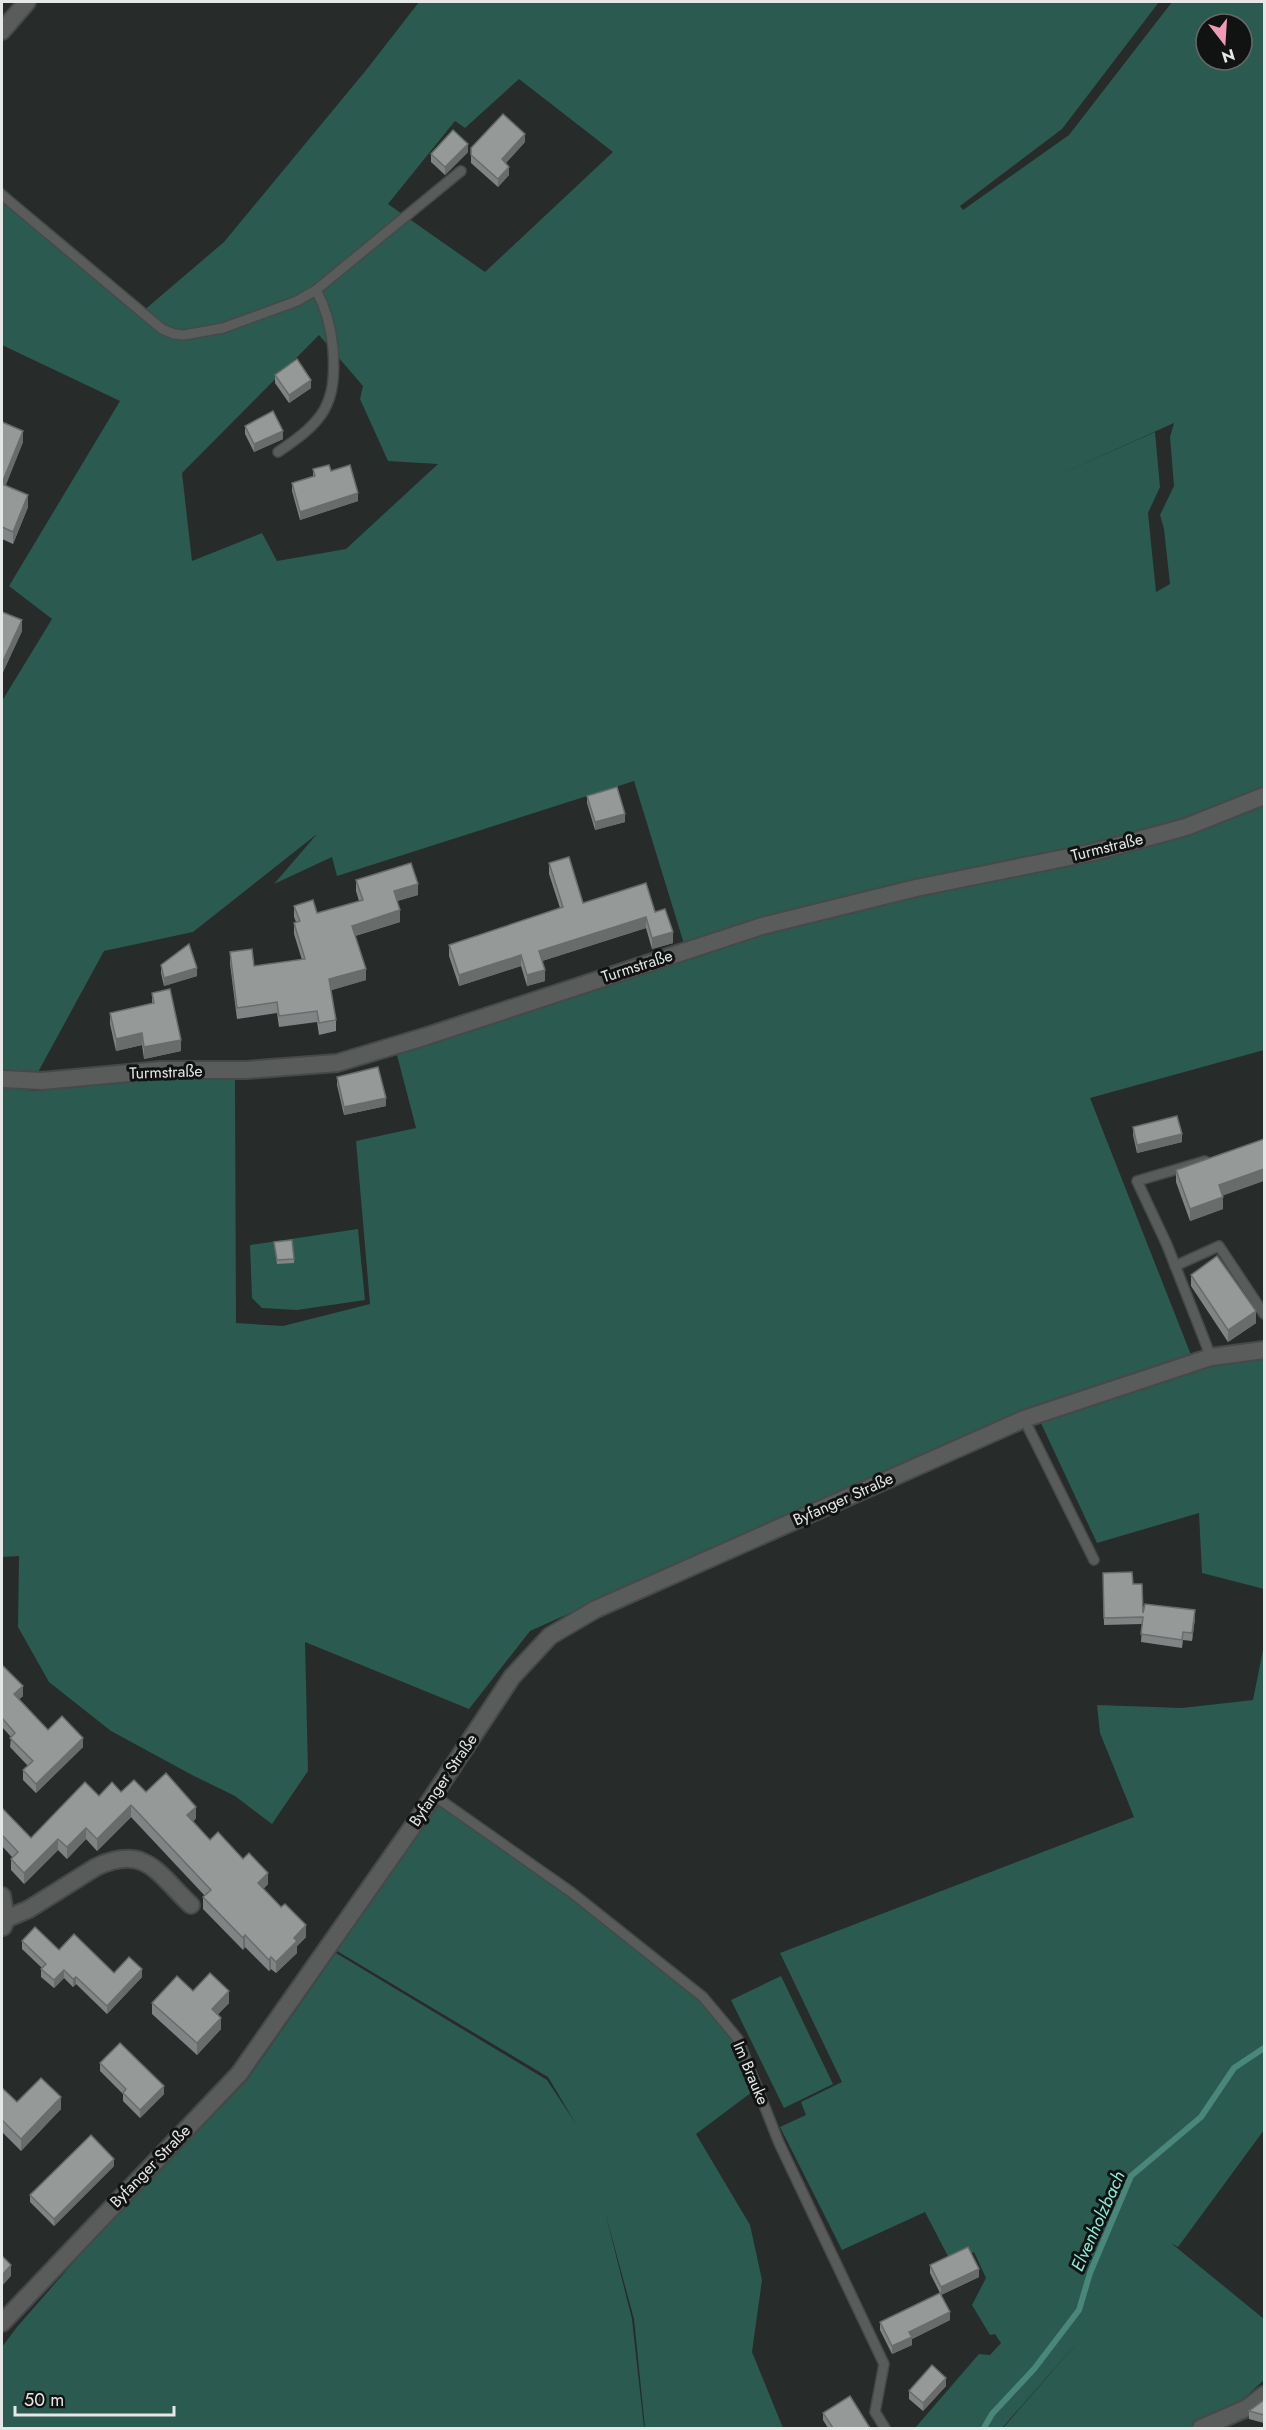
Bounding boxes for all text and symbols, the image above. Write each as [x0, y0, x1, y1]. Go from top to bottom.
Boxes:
north arrow [1194, 12, 1254, 72]
text: N [1219, 43, 1238, 69]
street label: Turmstraße [1069, 827, 1145, 867]
street label: Turmstraße [599, 944, 675, 988]
street label: Turmstraße [129, 1059, 203, 1085]
street label: Byfanger Straße [789, 1467, 897, 1531]
street label: Byfanger Straße [403, 1729, 483, 1831]
street label: Im Brauke [727, 2038, 775, 2108]
street label: Byfanger Straße [104, 2119, 196, 2213]
water label: Elvenholzbach [1064, 2167, 1132, 2275]
scale bar [15, 2379, 174, 2417]
text: 50 m [24, 2387, 64, 2413]

